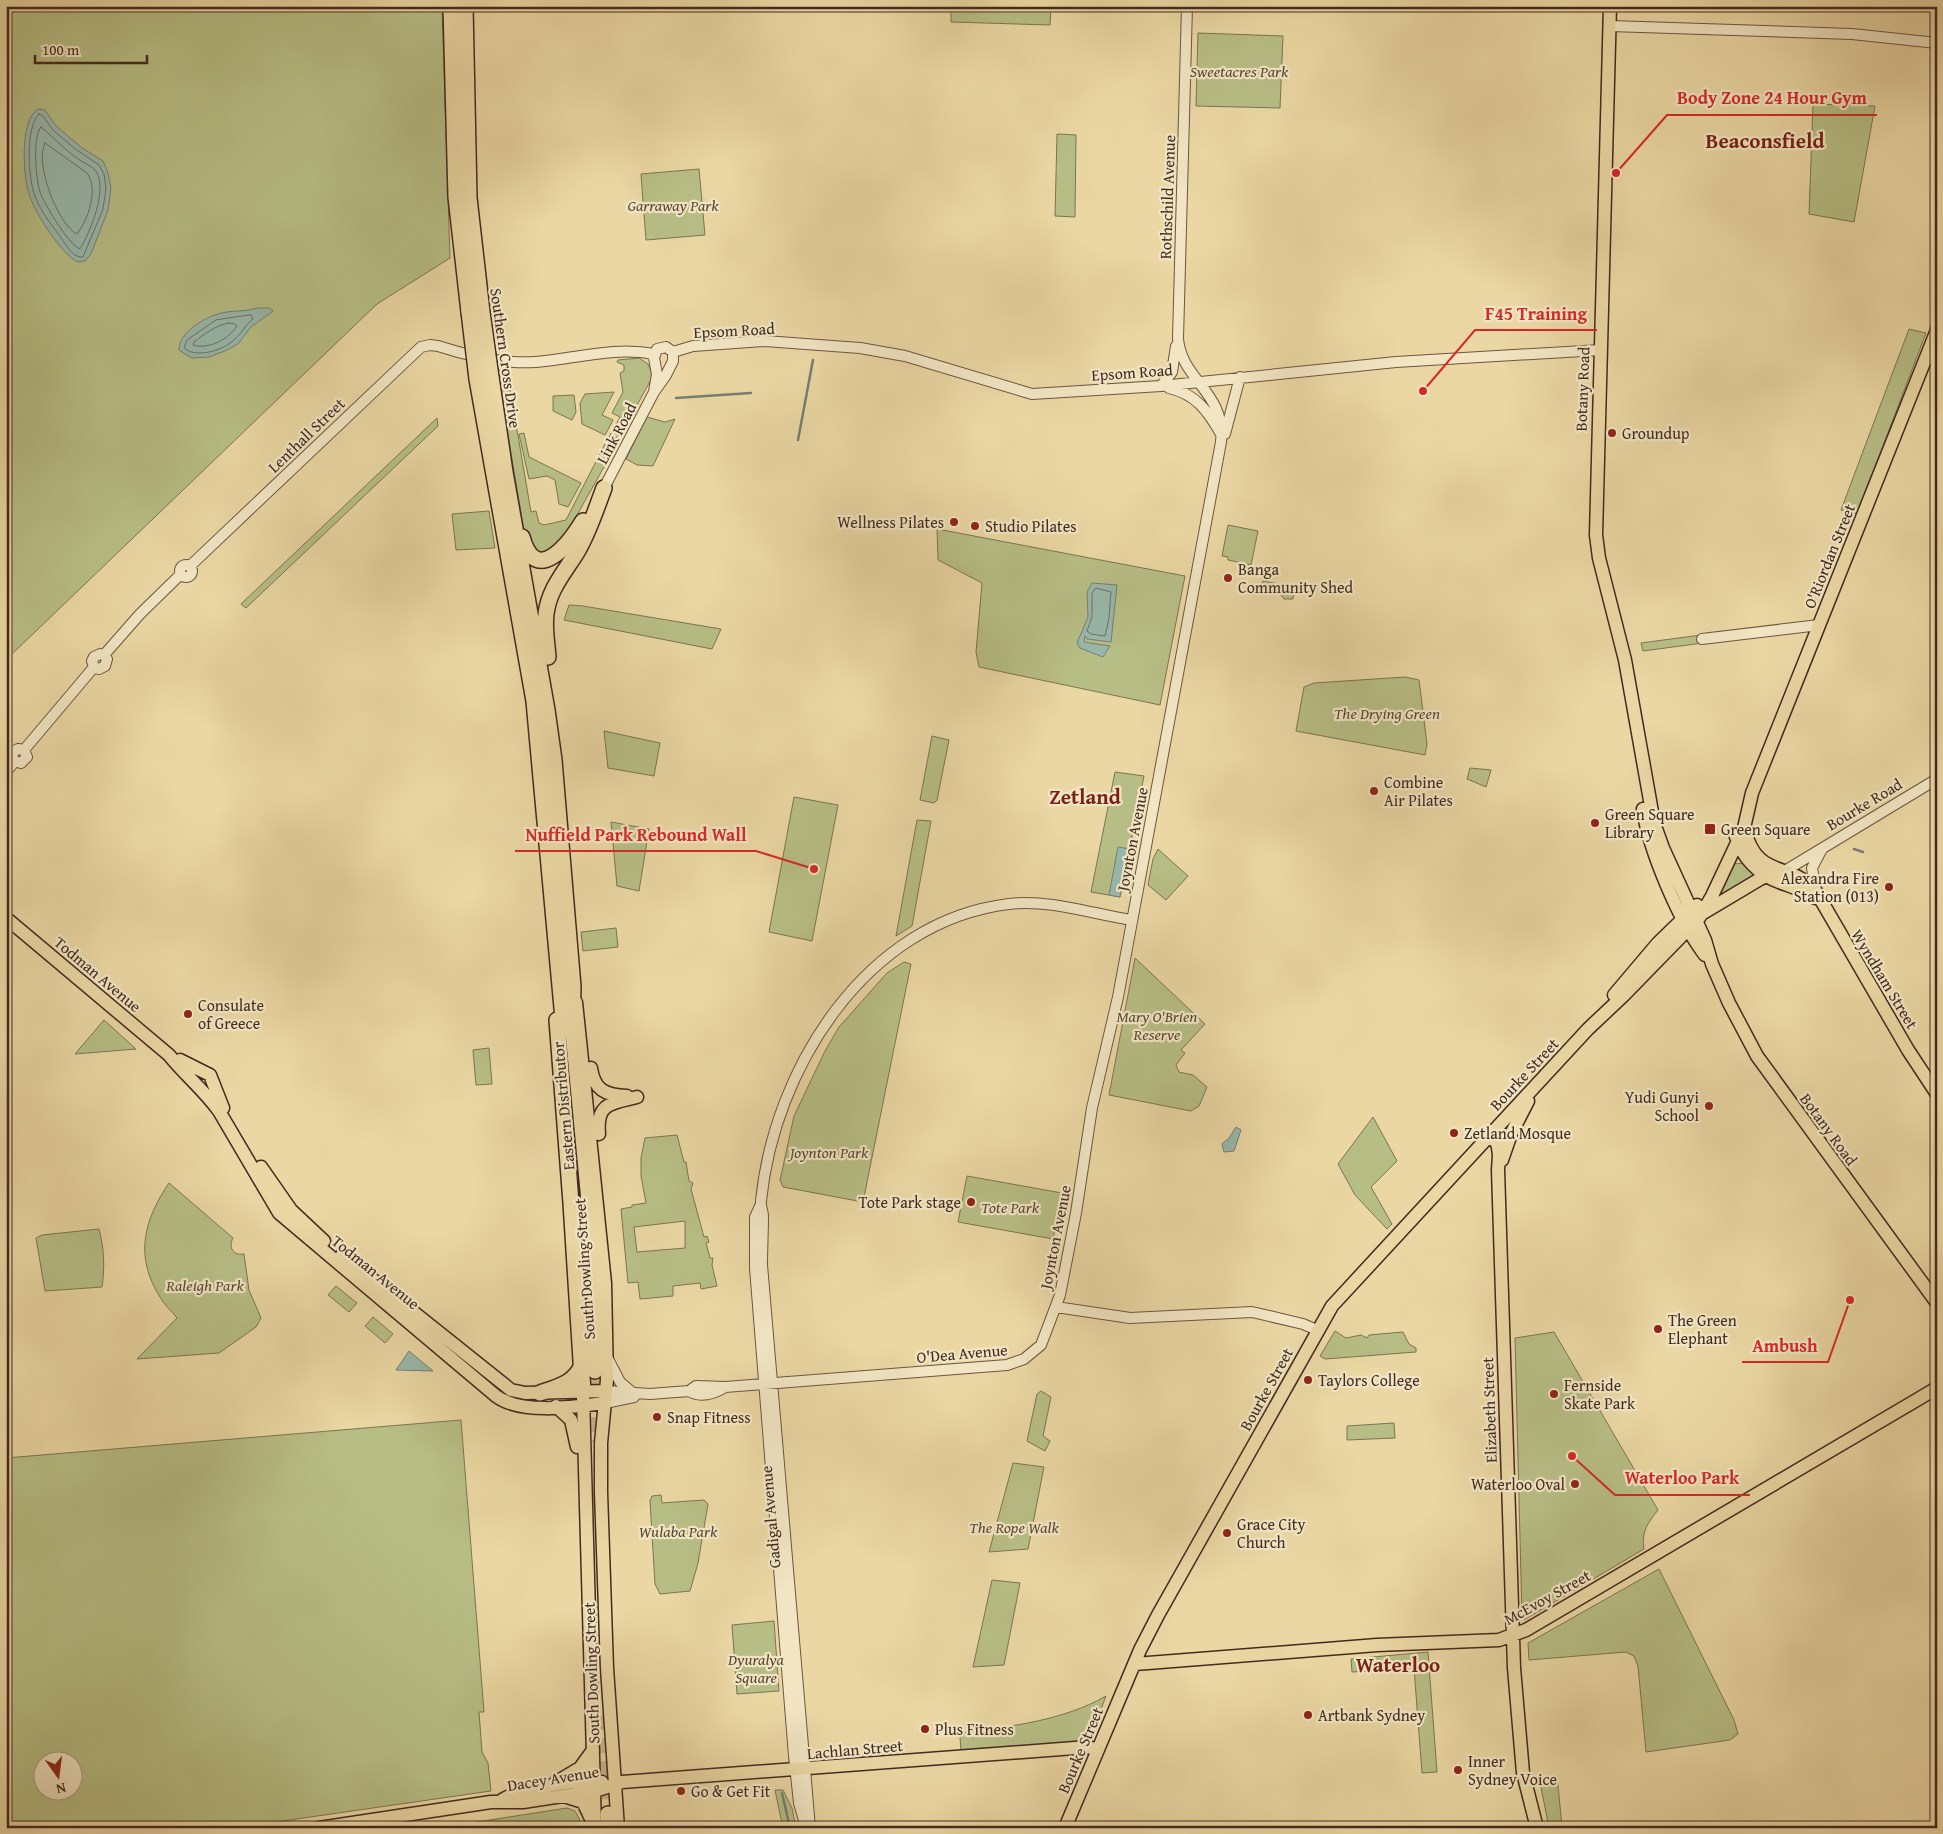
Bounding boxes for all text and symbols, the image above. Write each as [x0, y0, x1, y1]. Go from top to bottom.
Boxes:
scale bar [35, 32, 148, 64]
text: 100 m [42, 39, 80, 60]
park label: Sweetacres Park [1190, 59, 1289, 83]
callout: Body Zone 24 Hour Gym [1667, 82, 1877, 115]
text: Body Zone 24 Hour Gym [1677, 84, 1868, 111]
district label: Beaconsfield [1705, 125, 1825, 156]
street label: Rothschild Avenue [1153, 134, 1181, 260]
park label: Garraway Park [627, 193, 719, 217]
street label: Southern Cross Drive [484, 286, 528, 430]
callout: F45 Training [1475, 297, 1597, 330]
text: F45 Training [1485, 300, 1587, 327]
street label: Epsom Road [693, 316, 776, 344]
street label: Botany Road [1569, 346, 1595, 432]
street label: Epsom Road [1091, 357, 1174, 387]
street label: Lenthall Street [262, 392, 350, 478]
street label: Link Road [590, 398, 642, 468]
place label: Groundup [1622, 421, 1690, 445]
marker: Groundup [1606, 427, 1618, 439]
street label: O'Riordan Street [1797, 500, 1861, 612]
place label: Wellness Pilates [837, 510, 944, 534]
place label: Studio Pilates [985, 514, 1077, 538]
marker: Wellness Pilates [948, 516, 960, 528]
marker: Studio Pilates [969, 520, 981, 532]
place label: Banga Community Shed [1238, 557, 1354, 599]
marker: Banga Community Shed [1222, 572, 1234, 584]
park label: The Drying Green [1334, 701, 1440, 725]
place label: Combine Air Pilates [1384, 770, 1453, 812]
street label: Bourke Road [1821, 772, 1907, 836]
district label: Zetland [1049, 781, 1121, 812]
street label: Joynton Avenue [1110, 785, 1154, 895]
marker: Combine Air Pilates [1368, 785, 1380, 797]
place label: Green Square Library [1605, 802, 1695, 844]
marker: Green Square Library [1589, 817, 1601, 829]
place label: Green Square [1721, 817, 1811, 841]
callout: Nuffield Park Rebound Wall [515, 818, 756, 851]
text: Nuffield Park Rebound Wall [525, 821, 747, 848]
marker: Green Square [1703, 822, 1717, 836]
place label: Alexandra Fire Station (013) [1781, 866, 1879, 908]
marker: Alexandra Fire Station (013) [1883, 881, 1895, 893]
street label: Wyndham Street [1846, 925, 1924, 1034]
street label: Todman Avenue [49, 930, 147, 1018]
place label: Consulate of Greece [198, 993, 264, 1035]
park label: Mary O'Brien Reserve [1117, 1004, 1197, 1046]
marker: Consulate of Greece [182, 1008, 194, 1020]
street label: Bourke Street [1484, 1032, 1564, 1116]
street label: Eastern Distributor [545, 1040, 581, 1171]
place label: Yudi Gunyi School [1625, 1085, 1700, 1127]
street label: Botany Road [1794, 1088, 1864, 1171]
marker: Yudi Gunyi School [1703, 1100, 1715, 1112]
place label: Zetland Mosque [1464, 1121, 1571, 1145]
marker: Zetland Mosque [1448, 1127, 1460, 1139]
park label: Joynton Park [787, 1140, 869, 1164]
street label: Joynton Avenue [1033, 1183, 1077, 1293]
place label: Tote Park stage [858, 1190, 961, 1214]
park label: Tote Park [981, 1195, 1040, 1219]
marker: Tote Park stage [965, 1196, 977, 1208]
street label: South Dowling Street [567, 1197, 601, 1341]
street label: Todman Avenue [327, 1229, 425, 1315]
park label: Raleigh Park [165, 1273, 244, 1297]
place label: The Green Elephant [1668, 1308, 1737, 1350]
marker: The Green Elephant [1652, 1323, 1664, 1335]
callout: Ambush [1742, 1329, 1828, 1362]
text: Ambush [1752, 1332, 1818, 1359]
street label: O'Dea Avenue [915, 1337, 1009, 1369]
street label: Bourke Street [1233, 1343, 1299, 1435]
street label: Elizabeth Street [1475, 1356, 1503, 1463]
place label: Taylors College [1318, 1368, 1420, 1392]
place label: Fernside Skate Park [1564, 1373, 1636, 1415]
marker: Taylors College [1302, 1374, 1314, 1386]
marker: Fernside Skate Park [1548, 1388, 1560, 1400]
place label: Snap Fitness [667, 1405, 751, 1429]
marker: Snap Fitness [651, 1411, 663, 1423]
callout: Waterloo Park [1615, 1462, 1750, 1495]
text: Waterloo Park [1625, 1464, 1740, 1491]
street label: Gadigal Avenue [754, 1465, 786, 1569]
place label: Waterloo Oval [1471, 1472, 1566, 1496]
marker: Waterloo Oval [1569, 1478, 1581, 1490]
place label: Grace City Church [1237, 1512, 1305, 1554]
park label: The Rope Walk [969, 1515, 1059, 1539]
park label: Wulaba Park [639, 1519, 718, 1543]
marker: Grace City Church [1221, 1527, 1233, 1539]
street label: McEvoy Street [1499, 1563, 1595, 1631]
street label: South Dowling Street [577, 1601, 605, 1744]
park label: Dyuralya Square [727, 1647, 785, 1689]
district label: Waterloo [1356, 1649, 1440, 1680]
street label: Bourke Street [1051, 1703, 1109, 1797]
place label: Artbank Sydney [1318, 1703, 1425, 1727]
marker: Artbank Sydney [1302, 1709, 1314, 1721]
place label: Plus Fitness [935, 1717, 1014, 1741]
marker: Plus Fitness [919, 1723, 931, 1735]
street label: Lachlan Street [806, 1733, 904, 1765]
place label: Inner Sydney Voice [1468, 1749, 1557, 1791]
north arrow [32, 1752, 82, 1802]
street label: Dacey Avenue [505, 1759, 601, 1797]
marker: Inner Sydney Voice [1452, 1764, 1464, 1776]
text: N [54, 1778, 68, 1800]
place label: Go & Get Fit [691, 1779, 771, 1803]
marker: Go & Get Fit [675, 1785, 687, 1797]

